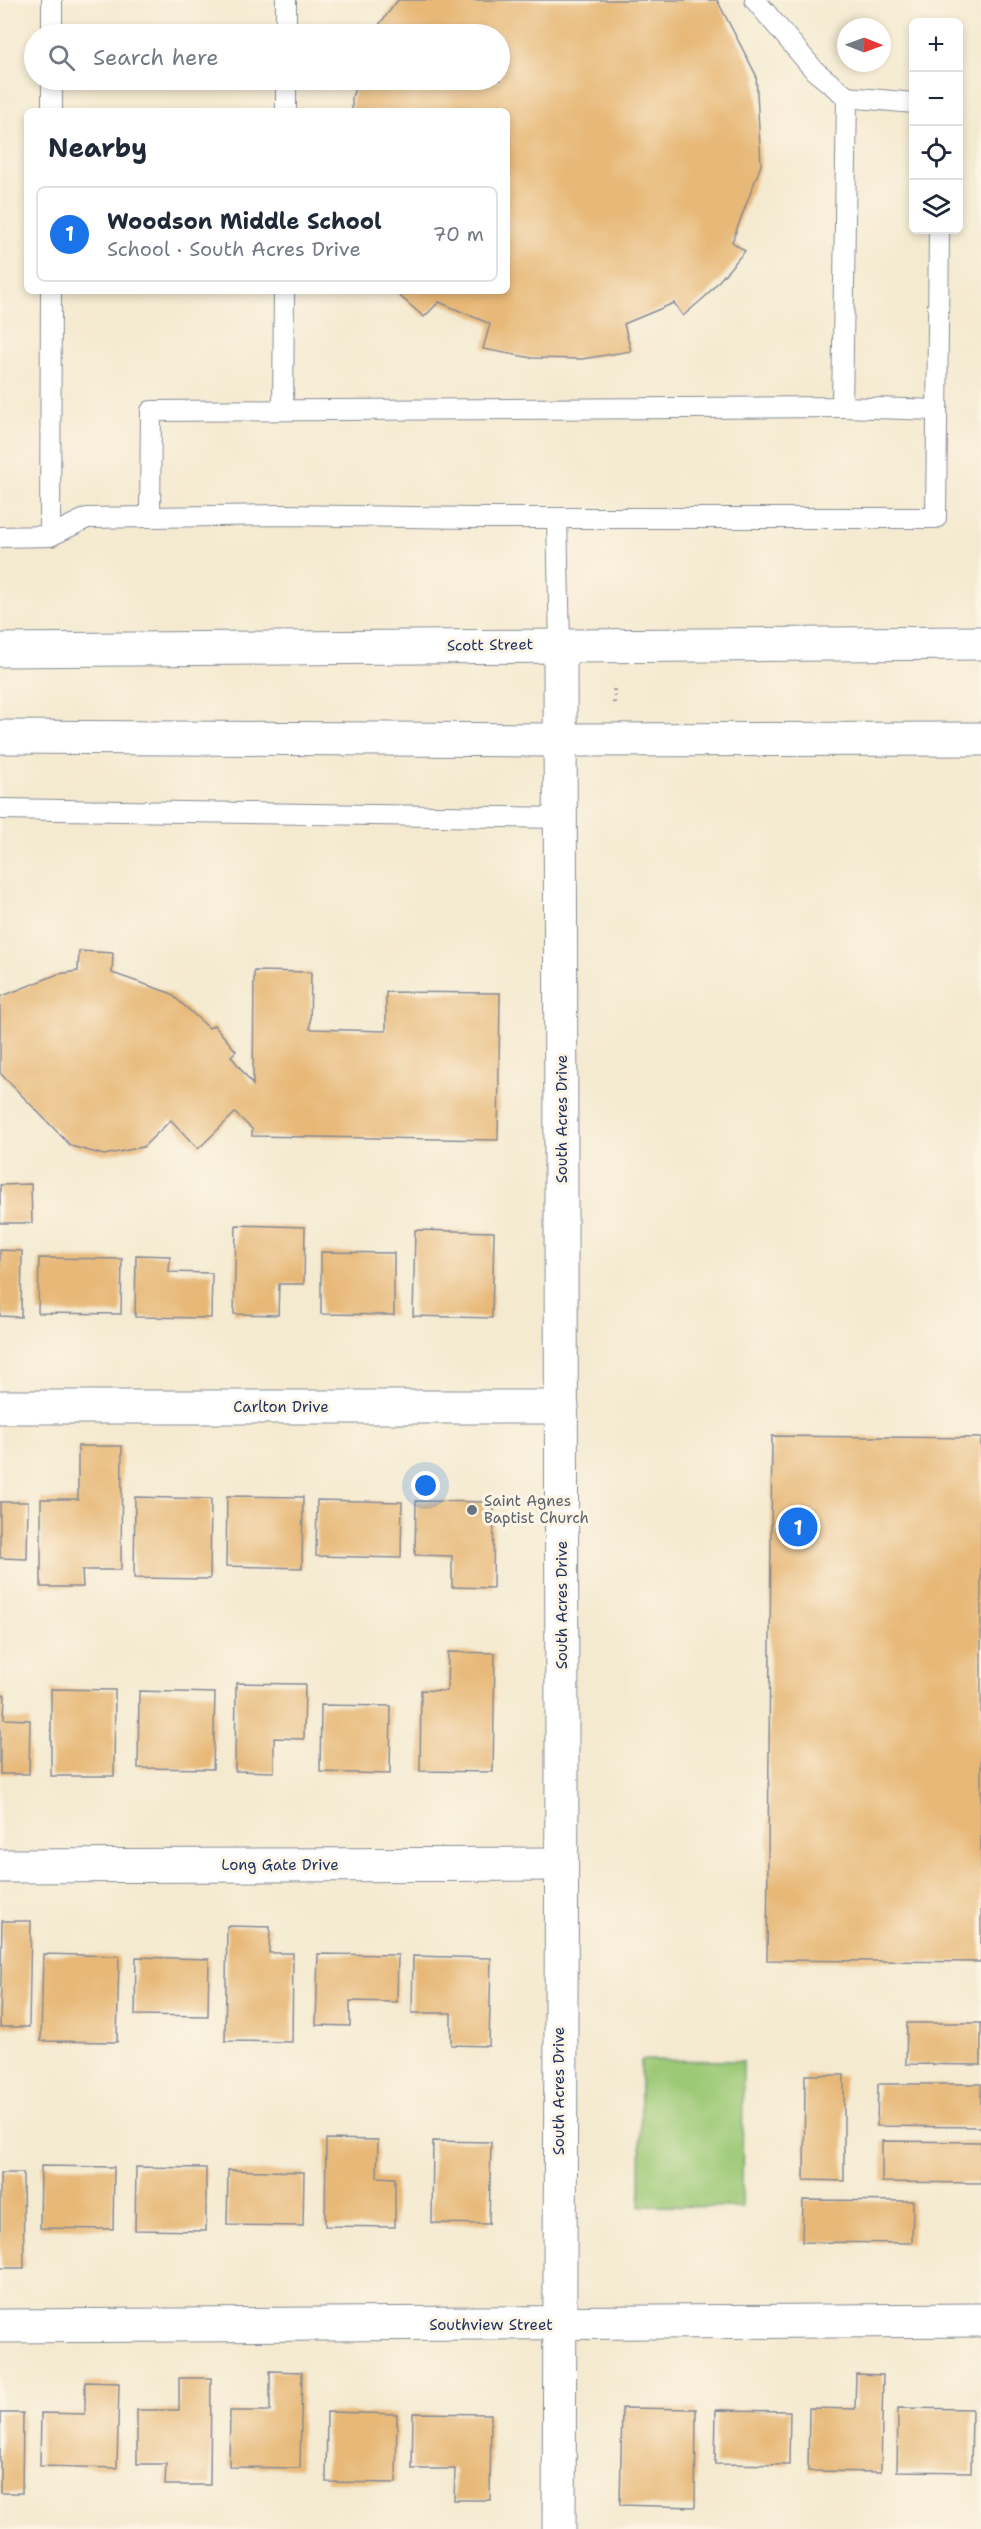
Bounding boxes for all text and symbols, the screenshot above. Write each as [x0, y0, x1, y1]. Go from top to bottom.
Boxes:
north arrow [837, 18, 891, 72]
map controls [909, 18, 963, 234]
button: + [909, 18, 963, 72]
search box [24, 24, 510, 90]
icon: search [45, 41, 78, 74]
text: Search here [93, 43, 219, 72]
button: − [909, 72, 963, 126]
button: locate [909, 126, 963, 180]
text: Nearby [48, 130, 147, 165]
button: layers [909, 180, 963, 234]
text: Woodson Middle School [107, 207, 382, 236]
text: 1 [65, 221, 74, 247]
text: 70 m [432, 221, 484, 247]
text: School · South Acres Drive [107, 236, 361, 262]
street label: Scott Street [447, 634, 533, 656]
street label: South Acres Drive [552, 1055, 572, 1183]
street label: Carlton Drive [233, 1397, 329, 1417]
your location [411, 1471, 440, 1500]
place label: Saint Agnes Baptist Church [484, 1491, 589, 1528]
marker: Saint Agnes Baptist Church [465, 1503, 479, 1517]
pin: 1 [778, 1504, 818, 1550]
street label: South Acres Drive [552, 1541, 572, 1669]
street label: Long Gate Drive [221, 1855, 339, 1875]
street label: South Acres Drive [549, 2027, 569, 2155]
street label: Southview Street [429, 2315, 553, 2335]

